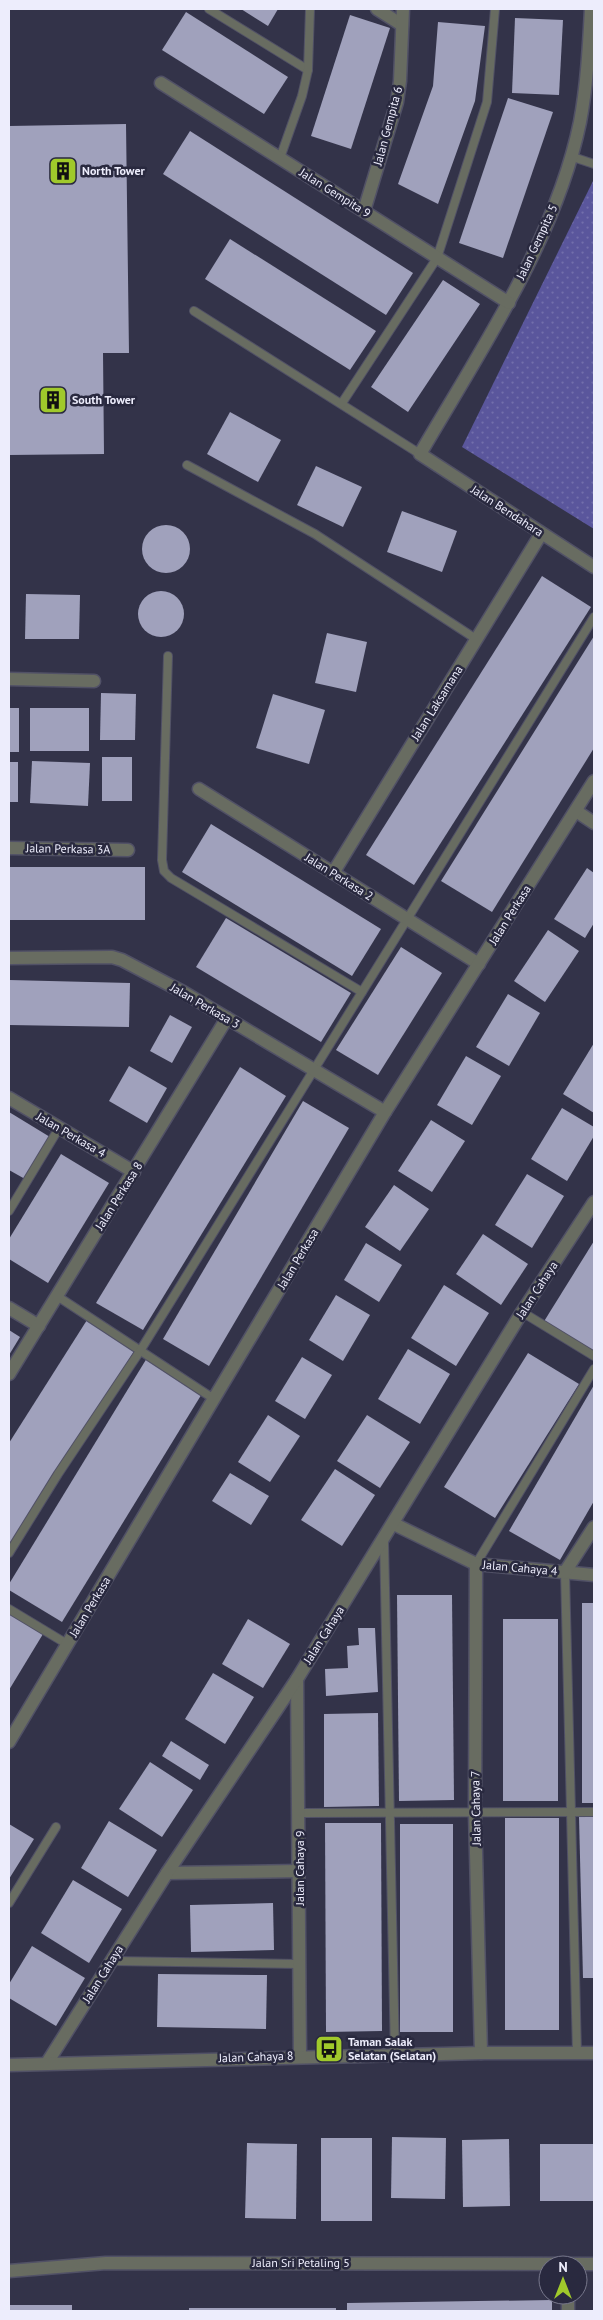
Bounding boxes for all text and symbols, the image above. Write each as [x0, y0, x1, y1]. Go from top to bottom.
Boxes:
street label: Jalan Gempita 6 [369, 85, 405, 168]
building icon: North Tower [48, 156, 78, 186]
place label: North Tower [82, 163, 145, 178]
street label: Jalan Gempita 9 [296, 164, 374, 220]
street label: Jalan Gempita 5 [512, 202, 561, 283]
building icon: South Tower [38, 385, 68, 415]
place label: South Tower [72, 392, 136, 407]
street label: Jalan Bendahara [467, 481, 546, 540]
street label: Jalan Laksamana [407, 662, 466, 744]
street label: Jalan Perkasa 3A [25, 840, 110, 857]
street label: Jalan Perkasa 2 [302, 849, 376, 903]
street label: Jalan Perkasa [485, 882, 534, 948]
street label: Jalan Perkasa 3 [167, 979, 243, 1031]
street label: Jalan Perkasa 4 [33, 1108, 109, 1161]
street label: Jalan Perkasa 8 [91, 1159, 145, 1233]
street label: Jalan Perkasa [273, 1226, 321, 1293]
street label: Jalan Cahaya [512, 1258, 561, 1322]
street label: Jalan Cahaya 4 [481, 1557, 559, 1578]
street label: Jalan Perkasa [65, 1574, 113, 1641]
street label: Jalan Cahaya [299, 1603, 347, 1667]
street label: Jalan Cahaya 7 [467, 1770, 484, 1847]
street label: Jalan Cahaya 9 [292, 1830, 307, 1907]
street label: Jalan Cahaya [78, 1942, 126, 2006]
bus stop icon: Taman Salak Selatan (Selatan) [314, 2034, 344, 2064]
place label: Taman Salak Selatan (Selatan) [348, 2034, 436, 2063]
street label: Jalan Cahaya 8 [217, 2048, 294, 2065]
street label: Jalan Sri Petaling 5 [251, 2255, 350, 2270]
north arrow [538, 2255, 588, 2305]
text: N [558, 2258, 568, 2276]

